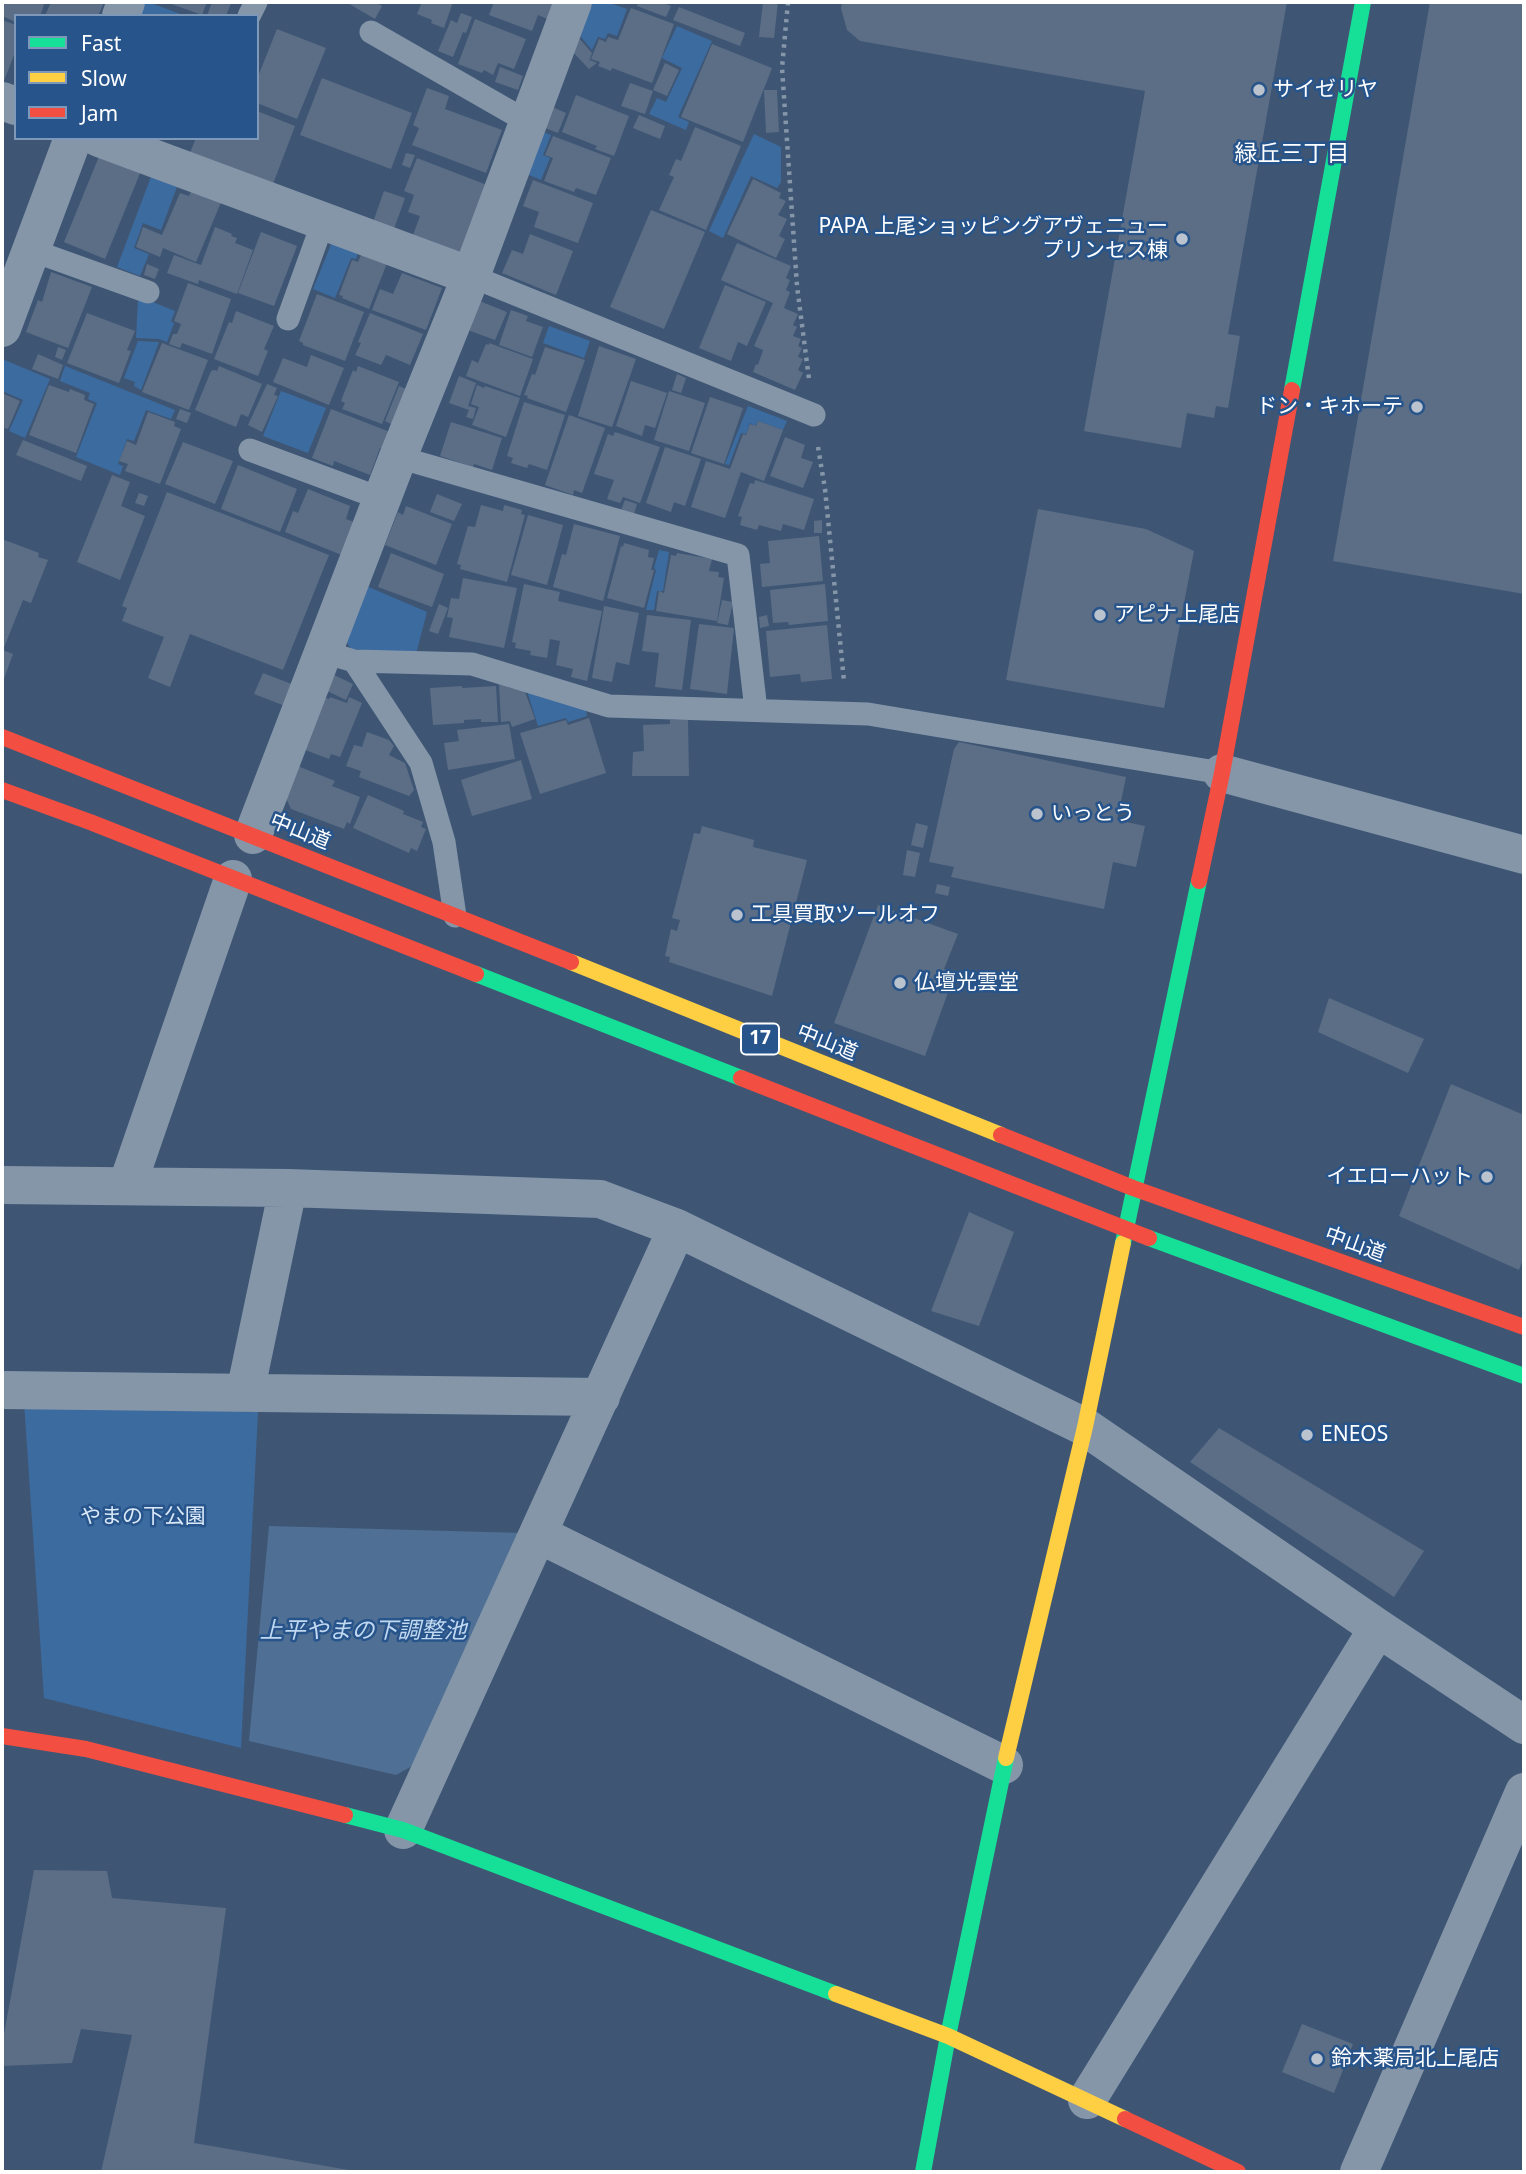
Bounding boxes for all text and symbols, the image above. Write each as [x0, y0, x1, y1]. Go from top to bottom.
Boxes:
legend [14, 14, 259, 140]
text: Fast [81, 29, 121, 57]
text: Slow [81, 64, 127, 92]
place label: サイゼリヤ [1273, 77, 1378, 103]
marker: サイゼリヤ [1251, 82, 1267, 98]
text: Jam [81, 99, 118, 127]
district label: 緑丘三丁目 [1235, 140, 1349, 168]
place label: PAPA 上尾ショッピングアヴェニュー プリンセス棟 [818, 214, 1168, 264]
marker: PAPA 上尾ショッピングアヴェニュー プリンセス棟 [1174, 231, 1190, 247]
place label: ドン・キホーテ [1256, 394, 1403, 420]
marker: ドン・キホーテ [1409, 399, 1425, 415]
place label: アピナ上尾店 [1114, 602, 1240, 628]
marker: アピナ上尾店 [1092, 607, 1108, 623]
place label: いっとう [1051, 801, 1135, 827]
marker: いっとう [1029, 806, 1045, 822]
street label: 中山道 [266, 809, 334, 855]
place label: 工具買取ツールオフ [751, 902, 940, 928]
marker: 工具買取ツールオフ [729, 907, 745, 923]
place label: 仏壇光雲堂 [914, 970, 1019, 996]
marker: 仏壇光雲堂 [892, 975, 908, 991]
street label: 中山道 [793, 1020, 861, 1066]
road number: 17 [741, 1023, 779, 1054]
place label: イエローハット [1326, 1164, 1473, 1190]
marker: イエローハット [1479, 1169, 1495, 1185]
street label: 中山道 [1321, 1222, 1389, 1268]
place label: ENEOS [1321, 1422, 1388, 1448]
marker: ENEOS [1299, 1427, 1315, 1443]
park label: やまの下公園 [80, 1504, 206, 1530]
water label: 上平やまの下調整池 [260, 1617, 466, 1645]
place label: 鈴木薬局北上尾店 [1331, 2046, 1499, 2072]
marker: 鈴木薬局北上尾店 [1309, 2051, 1325, 2067]

